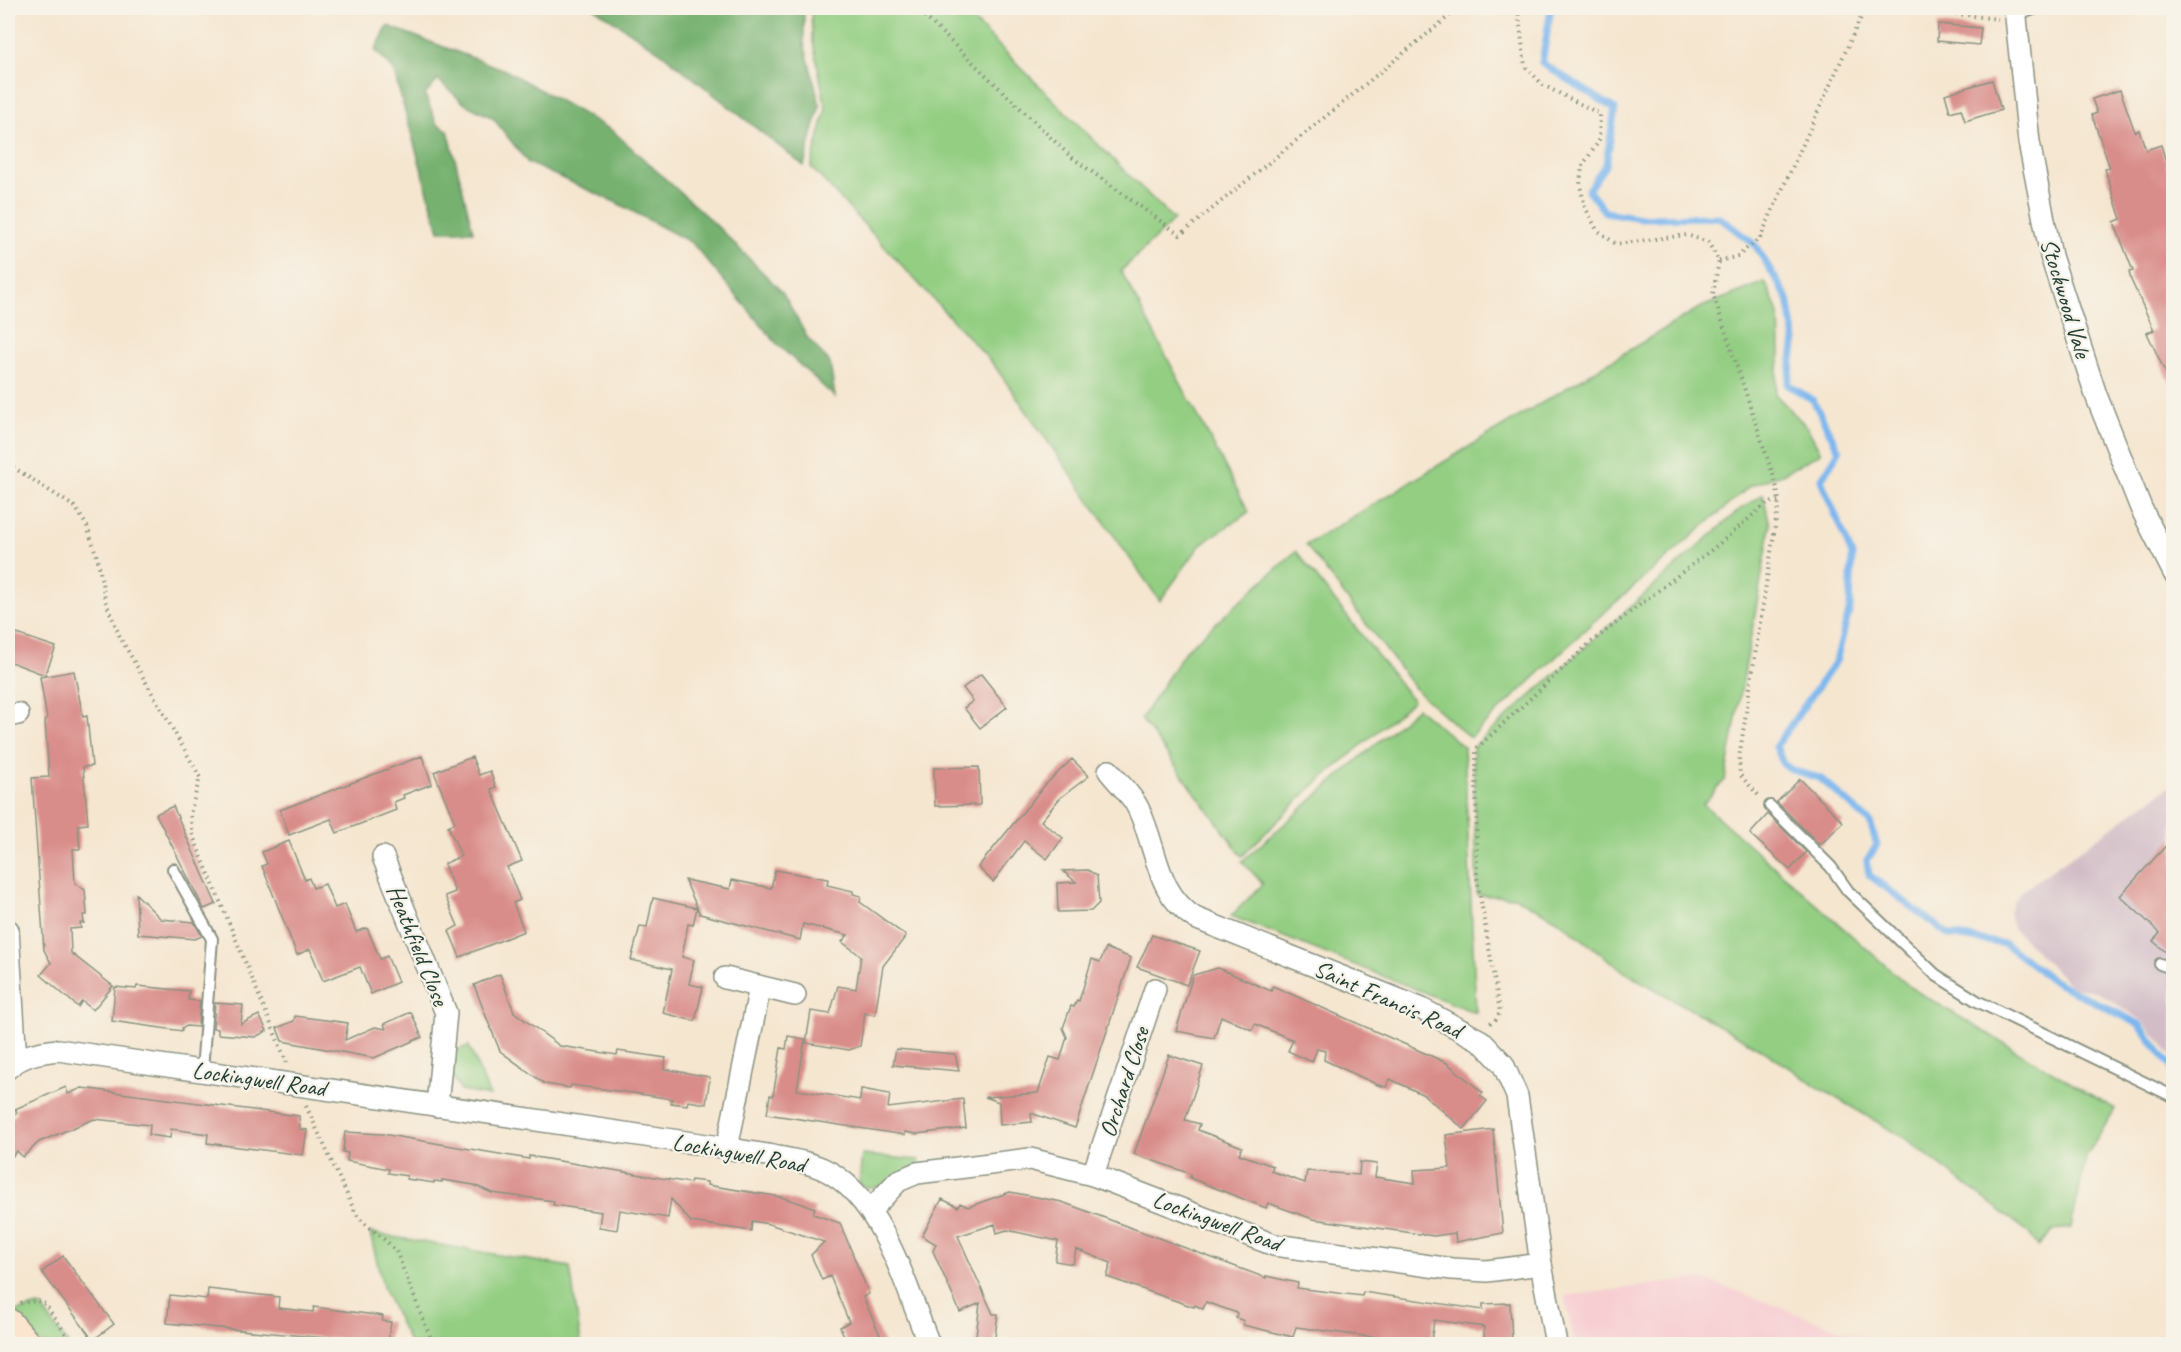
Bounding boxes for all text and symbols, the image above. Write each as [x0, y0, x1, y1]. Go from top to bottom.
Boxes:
street label: Stockwood Vale [2034, 235, 2099, 363]
street label: Heathfield Close [380, 880, 457, 1012]
street label: Saint Francis Road [1310, 953, 1470, 1046]
street label: Orchard Close [1092, 1021, 1157, 1141]
street label: Lockingwell Road [191, 1055, 331, 1104]
street label: Lockingwell Road [670, 1127, 811, 1180]
street label: Lockingwell Road [1149, 1184, 1288, 1259]

